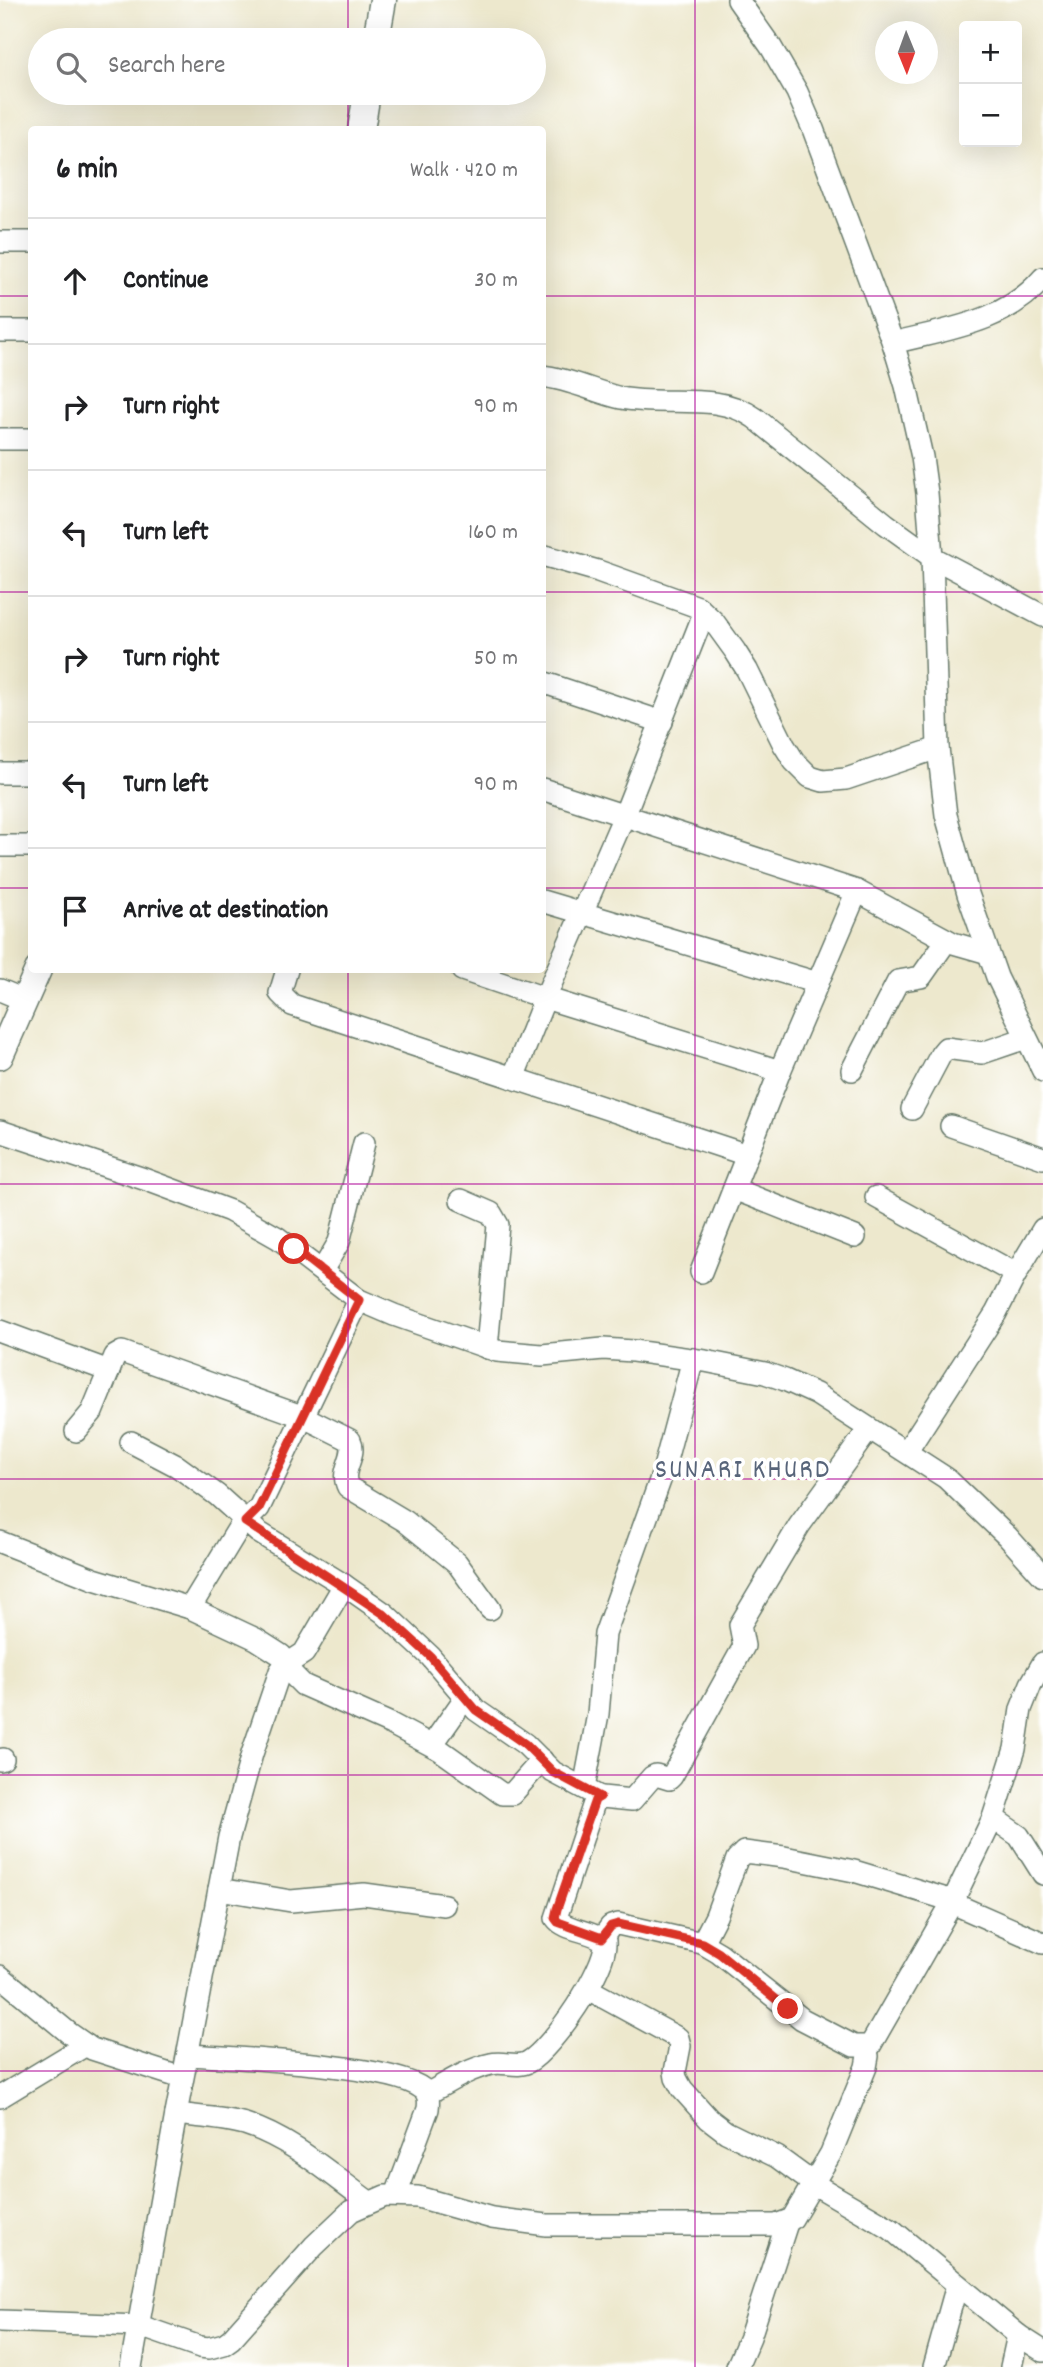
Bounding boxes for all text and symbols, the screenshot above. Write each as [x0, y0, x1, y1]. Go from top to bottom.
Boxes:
north arrow [875, 21, 938, 84]
map controls [959, 21, 1022, 147]
button: + [959, 21, 1022, 84]
search box [28, 28, 546, 105]
icon: search [52, 48, 90, 86]
text: Search here [108, 48, 226, 85]
button: − [959, 84, 1022, 147]
text: 6 min [56, 150, 118, 193]
text: Walk · 420 m [410, 155, 518, 188]
icon: ahead [56, 262, 94, 300]
text: Continue [123, 263, 208, 300]
text: 30 m [474, 265, 518, 298]
icon: right [56, 388, 94, 426]
text: Turn right [123, 389, 220, 426]
text: 90 m [474, 391, 518, 424]
icon: left [56, 514, 94, 552]
text: Turn left [123, 515, 209, 552]
text: 160 m [468, 517, 518, 550]
icon: right [56, 640, 94, 678]
text: Turn right [123, 641, 220, 678]
text: 50 m [474, 643, 518, 676]
icon: left [56, 766, 94, 804]
text: Turn left [123, 767, 209, 804]
text: 90 m [474, 769, 518, 802]
icon: arrive [56, 892, 94, 930]
text: Arrive at destination [123, 893, 328, 930]
route start [278, 1233, 309, 1264]
district label: SUNARI KHURD [655, 1452, 831, 1492]
route end [772, 1993, 803, 2024]

